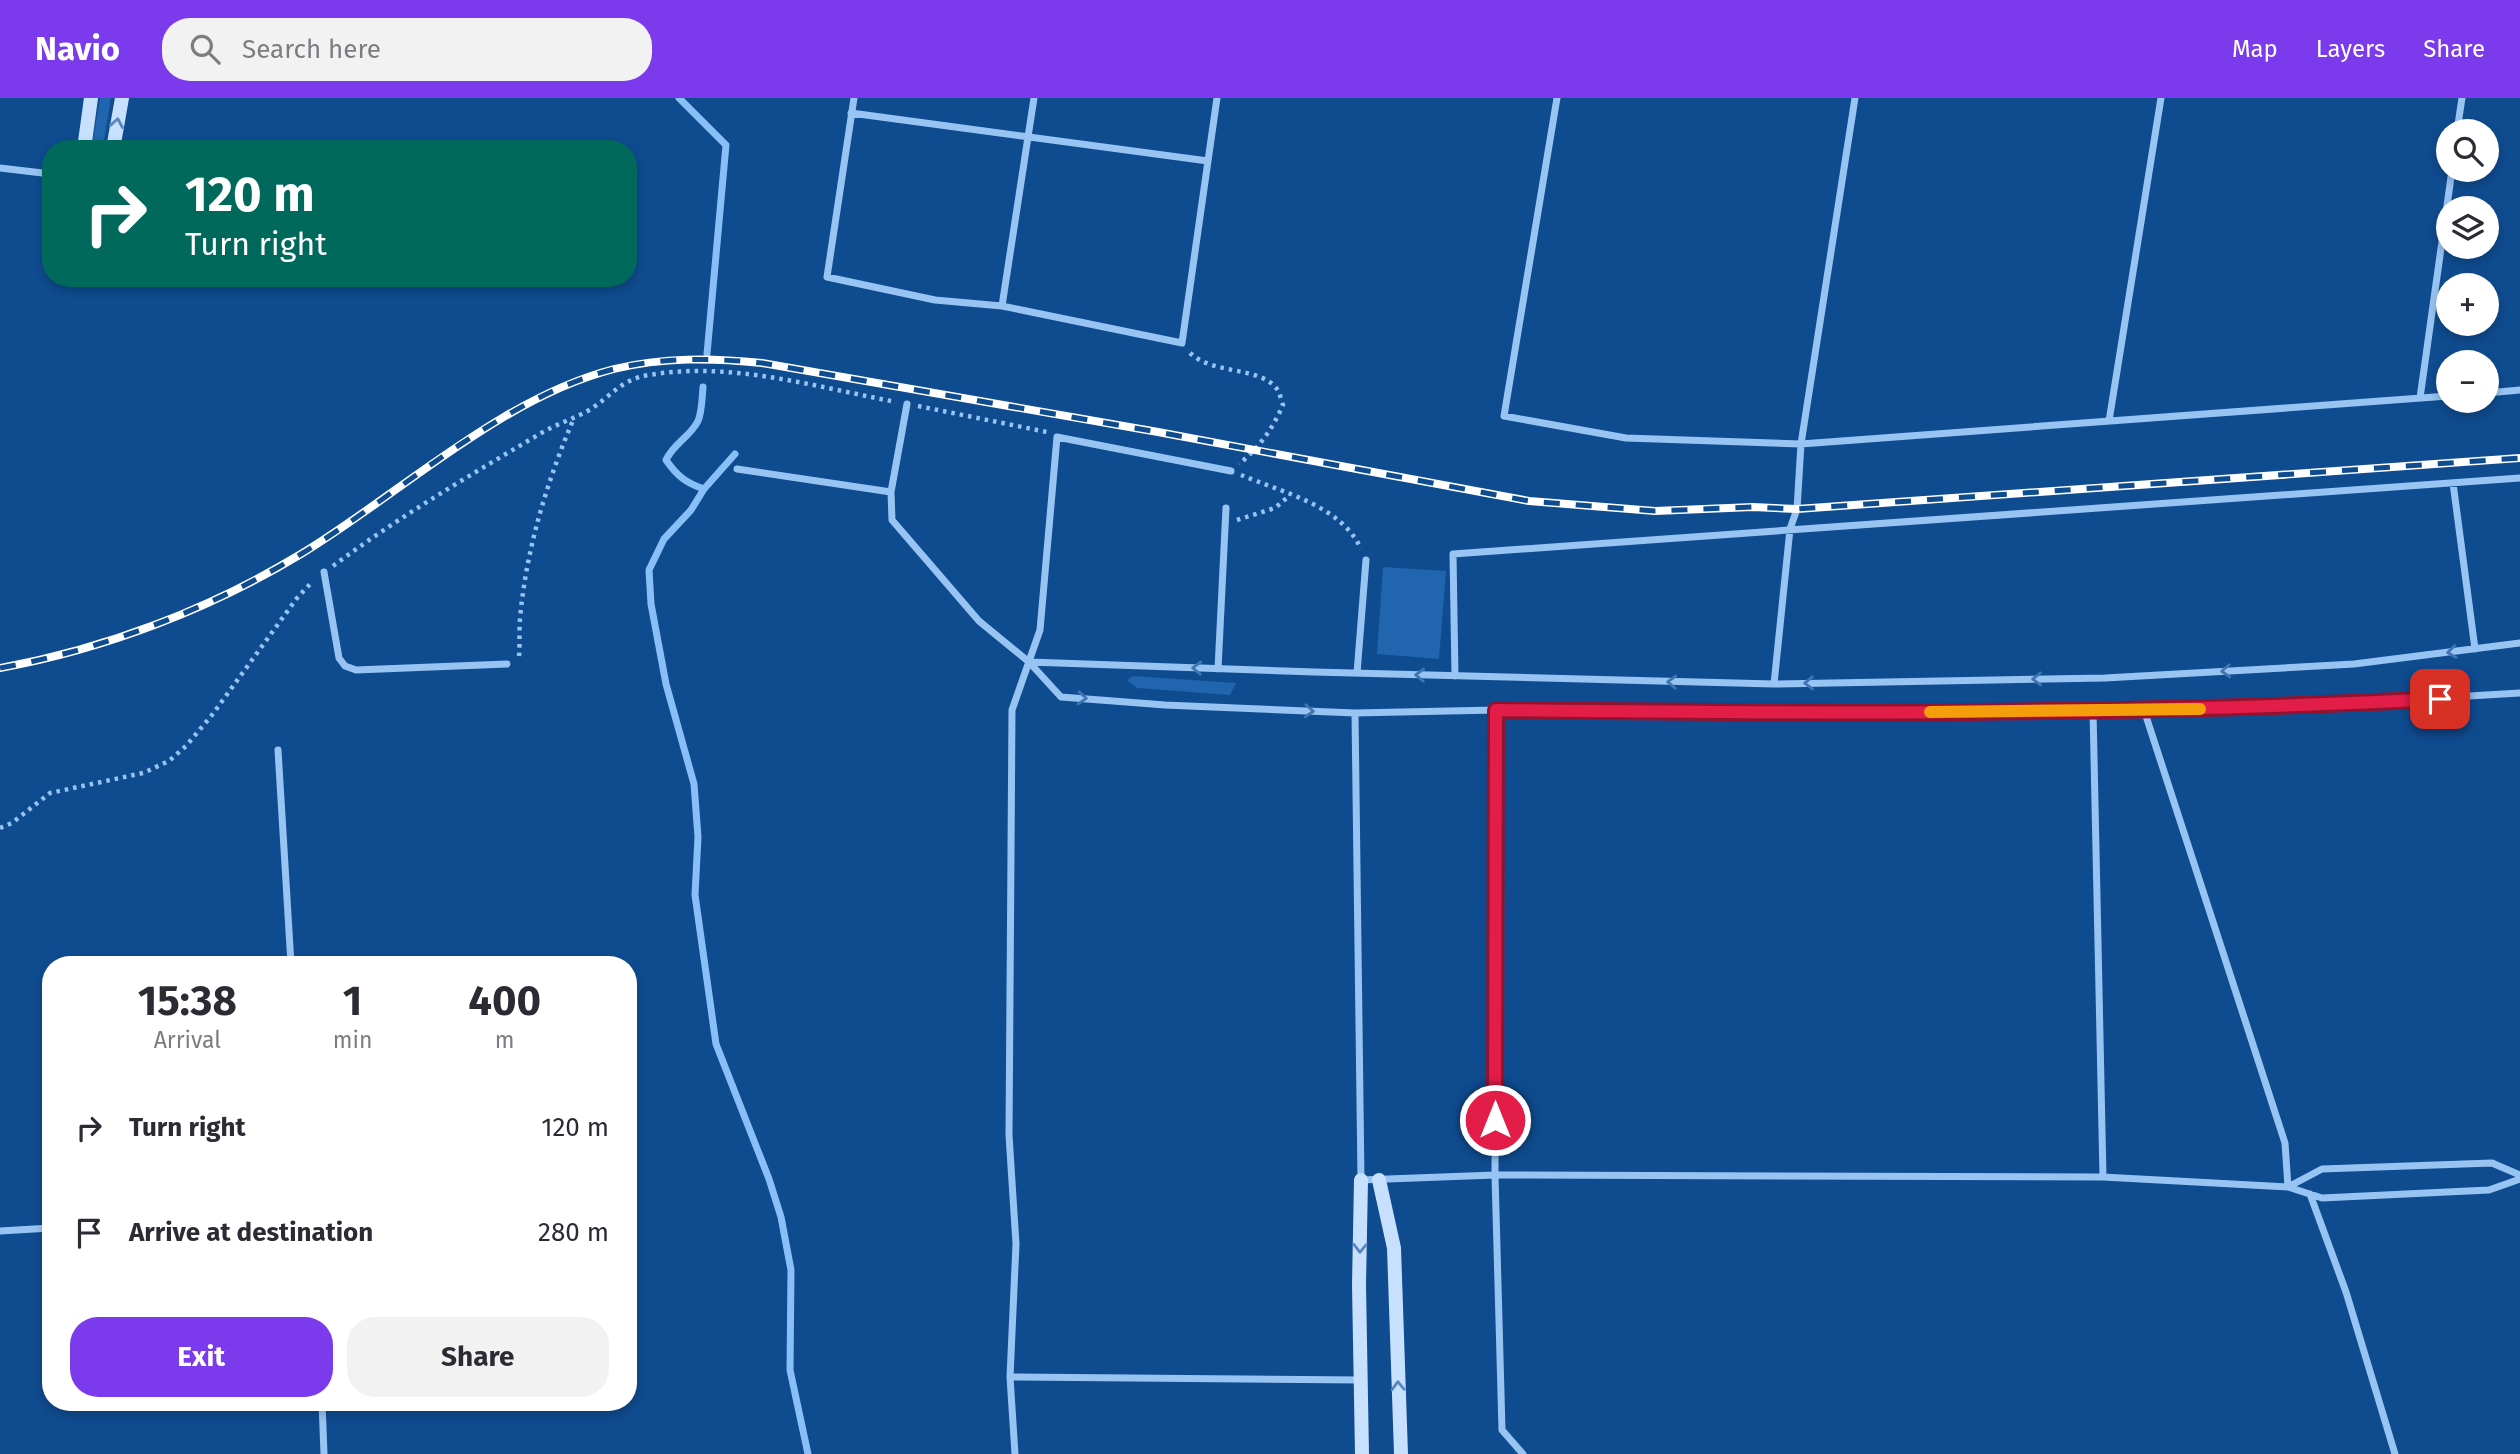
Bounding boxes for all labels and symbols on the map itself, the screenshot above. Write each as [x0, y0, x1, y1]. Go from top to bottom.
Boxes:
one-way arrow [109, 117, 124, 129]
one-way arrow [2446, 644, 2458, 659]
one-way arrow [1191, 661, 1202, 676]
one-way arrow [2220, 664, 2231, 679]
one-way arrow [1414, 667, 1425, 683]
pin [2410, 669, 2470, 729]
one-way arrow [2031, 671, 2041, 687]
one-way arrow [1666, 674, 1677, 689]
one-way arrow [1803, 675, 1814, 691]
one-way arrow [1076, 690, 1087, 705]
one-way arrow [1304, 703, 1315, 718]
position arrow [1458, 1083, 1532, 1157]
one-way arrow [1352, 1243, 1368, 1254]
one-way arrow [1391, 1380, 1406, 1391]

